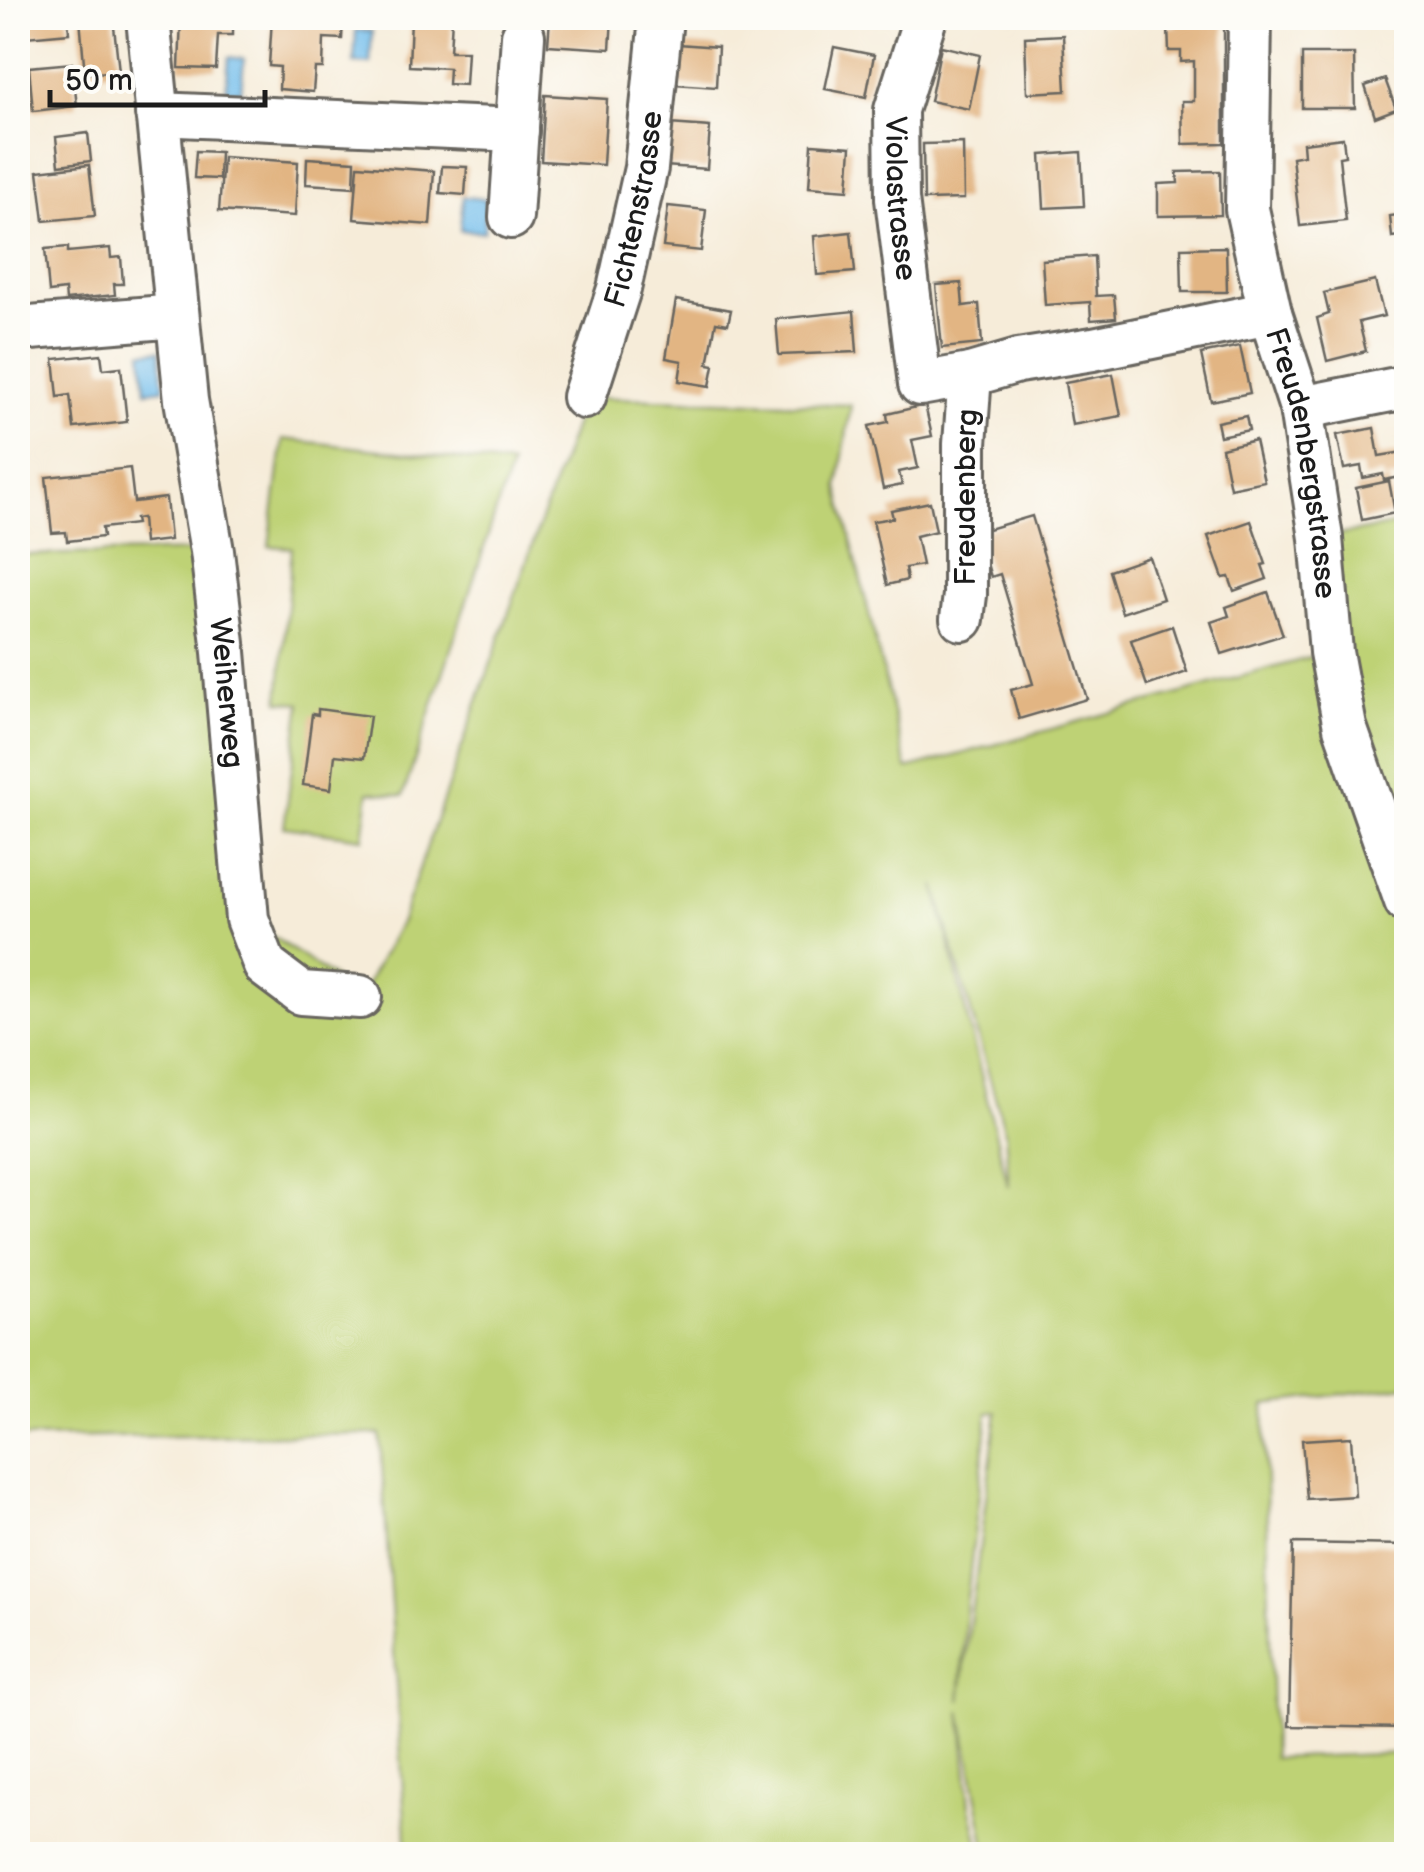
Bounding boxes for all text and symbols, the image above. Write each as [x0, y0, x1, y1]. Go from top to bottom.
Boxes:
scale bar [50, 45, 265, 107]
text: 50 m [65, 63, 133, 99]
street label: Fichtenstrasse [597, 109, 671, 312]
street label: Violastrasse [877, 116, 924, 283]
street label: Freudenbergstrasse [1257, 323, 1343, 600]
street label: Freudenberg [948, 408, 987, 586]
street label: Weiherweg [201, 616, 251, 770]

